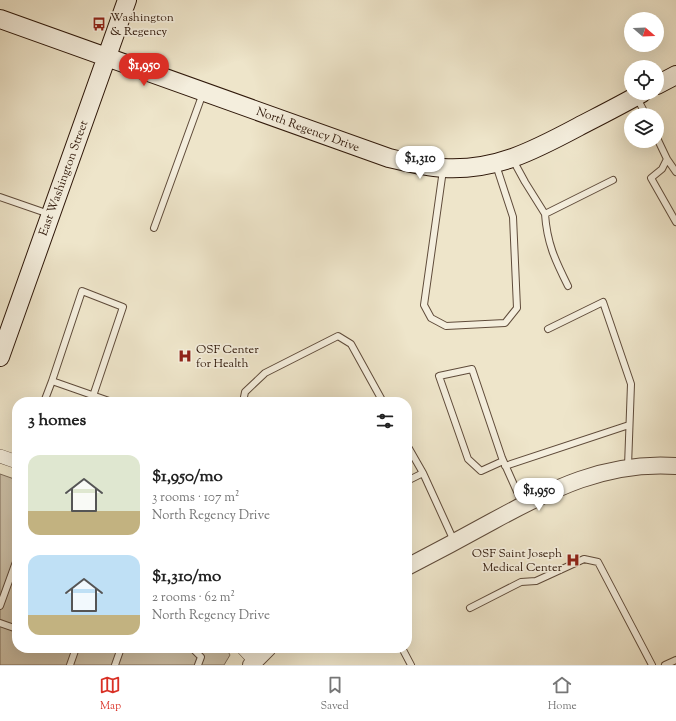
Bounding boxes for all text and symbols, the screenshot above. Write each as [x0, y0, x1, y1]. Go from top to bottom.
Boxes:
place label: Washington & Regency [110, 9, 174, 41]
north arrow [624, 12, 664, 52]
map controls [624, 12, 664, 148]
bus stop icon: Washington & Regency [91, 16, 107, 32]
pin: $1,950 [111, 53, 177, 87]
text: $1,950 [128, 57, 160, 75]
button: locate [624, 60, 664, 100]
street label: North Regency Drive [253, 103, 362, 157]
button: layers [624, 108, 664, 148]
street label: East Washington Street [35, 118, 93, 239]
pin: $1,310 [387, 146, 453, 180]
text: $1,310 [404, 150, 436, 168]
place label: OSF Center for Health [196, 341, 259, 373]
hospital icon: OSF Center for Health [177, 348, 193, 364]
text: 3 homes [28, 409, 86, 433]
icon: filters [374, 410, 396, 432]
text: $1,950/mo [152, 465, 223, 489]
icon: home [60, 471, 108, 519]
pin: $1,950 [506, 478, 572, 512]
text: $1,950 [523, 482, 555, 500]
text: 3 rooms · 107 m² [152, 489, 239, 507]
text: North Regency Drive [152, 507, 270, 525]
place label: OSF Saint Joseph Medical Center [472, 545, 562, 577]
hospital icon: OSF Saint Joseph Medical Center [565, 552, 581, 568]
text: $1,310/mo [152, 565, 221, 589]
icon: home [60, 571, 108, 619]
text: 2 rooms · 62 m² [152, 589, 235, 607]
text: North Regency Drive [152, 607, 270, 625]
tab: Map [99, 674, 121, 714]
tab: Saved [320, 674, 349, 714]
tab: Home [548, 674, 577, 714]

